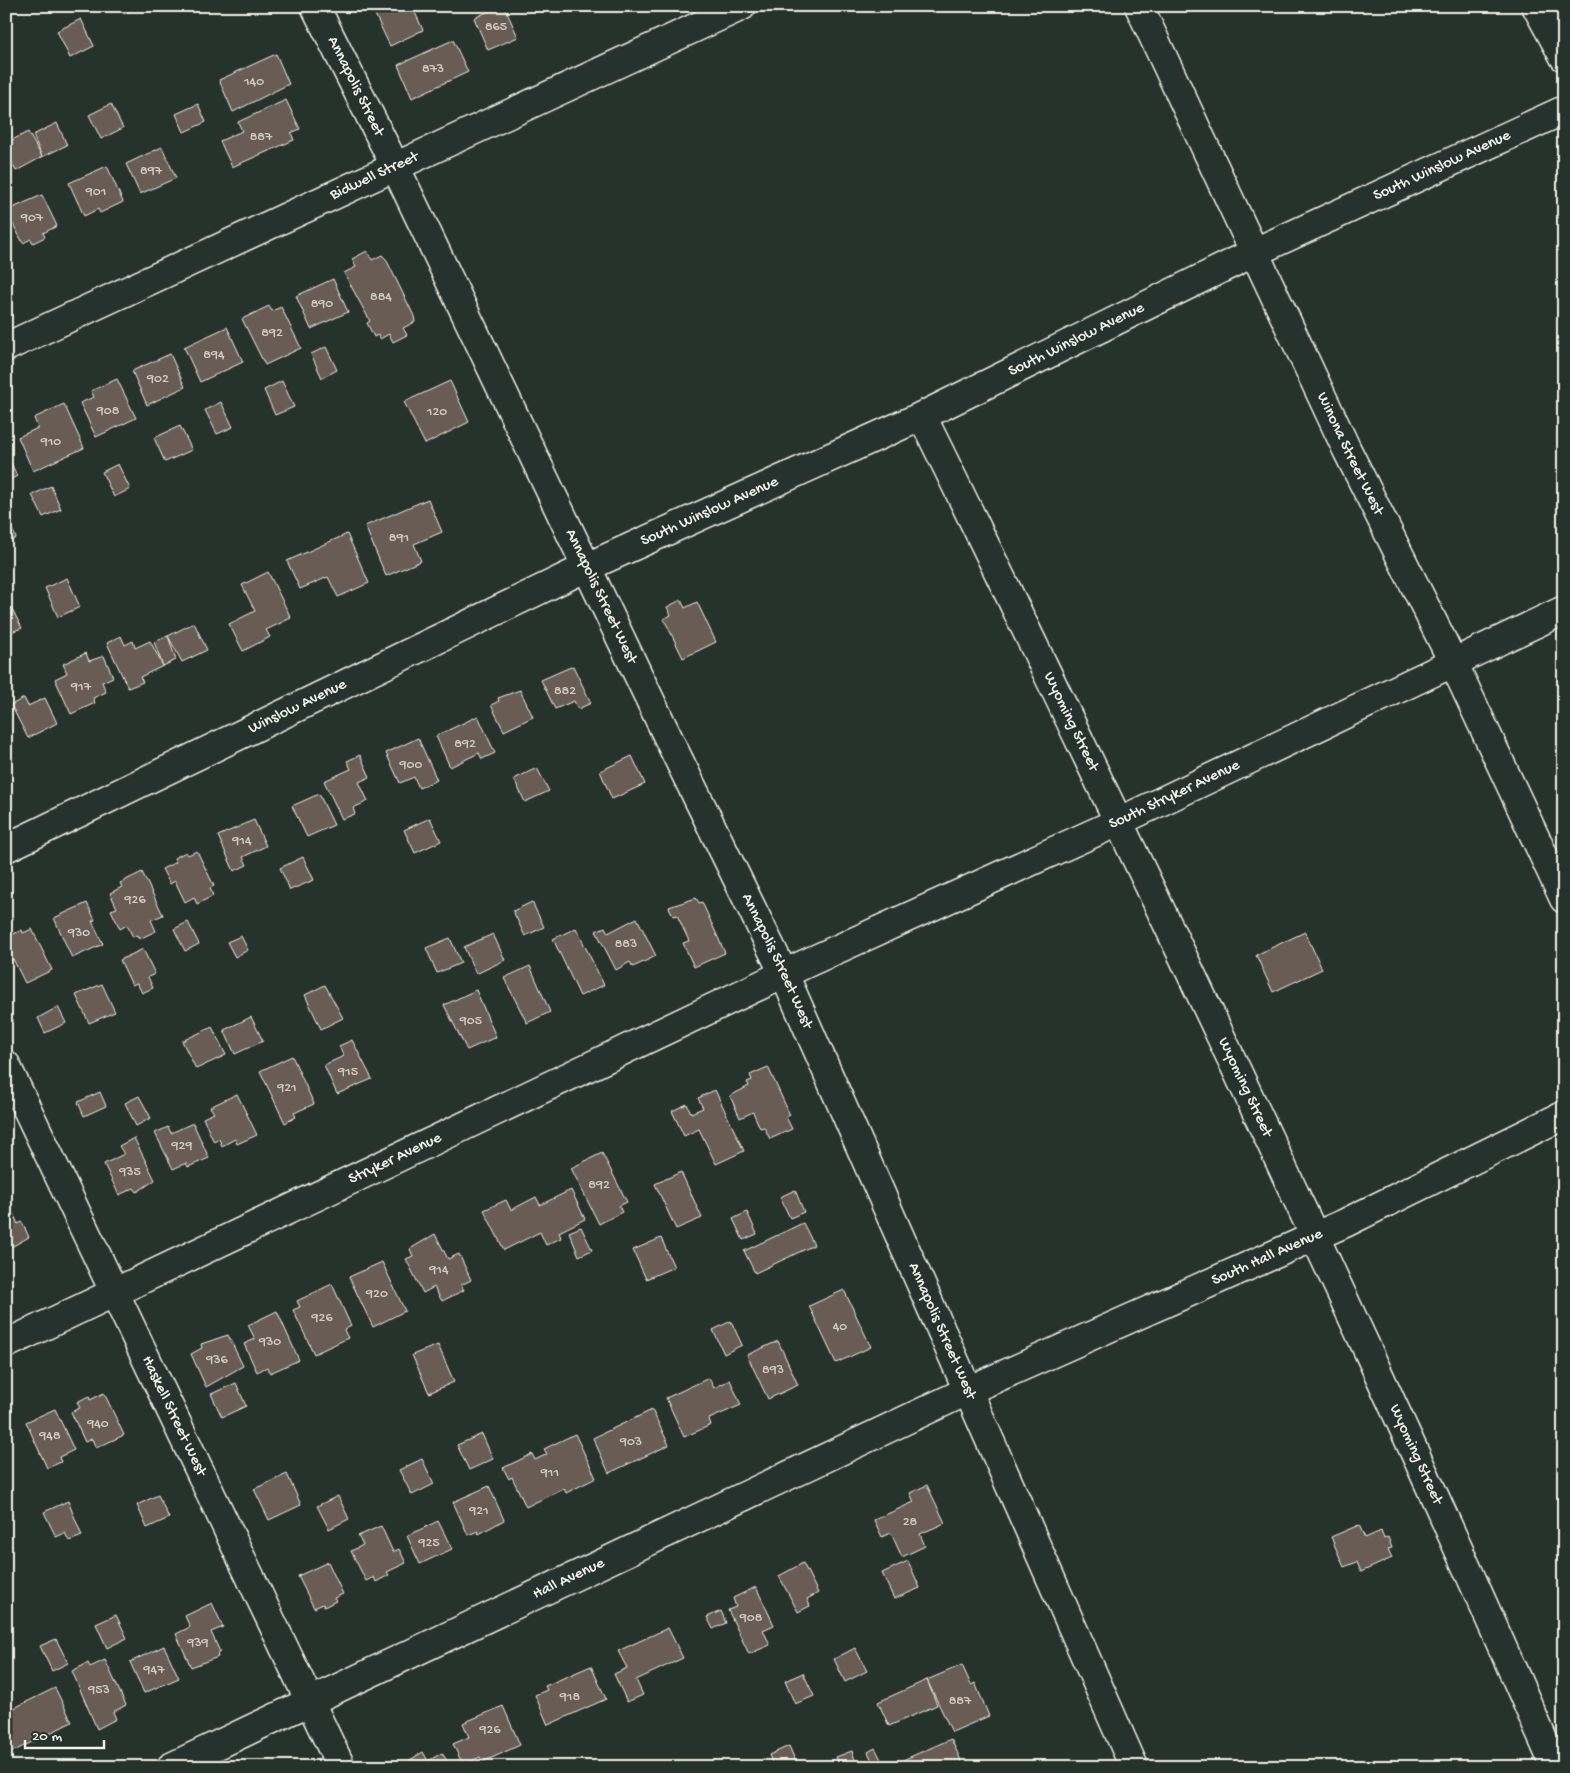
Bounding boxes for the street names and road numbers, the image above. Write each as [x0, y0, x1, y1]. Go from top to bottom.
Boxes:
street label: Annapolis Street [322, 33, 389, 141]
street label: South Winslow Avenue [1371, 126, 1514, 206]
street label: Bidwell Street [326, 147, 423, 205]
street label: South Winslow Avenue [1005, 298, 1148, 381]
street label: Winona Street West [1312, 390, 1388, 520]
street label: South Winslow Avenue [638, 472, 782, 551]
street label: Annapolis Street West [560, 526, 642, 668]
street label: Wyoming Street [1039, 669, 1103, 776]
street label: Winslow Avenue [245, 675, 351, 739]
street label: South Stryker Avenue [1106, 756, 1244, 834]
street label: Annapolis Street West [737, 891, 817, 1033]
street label: Wyoming Street [1213, 1035, 1277, 1142]
street label: Stryker Avenue [346, 1128, 445, 1189]
street label: South Hall Avenue [1209, 1224, 1326, 1290]
street label: Annapolis Street West [903, 1260, 981, 1404]
street label: Haskell Street West [137, 1353, 211, 1481]
street label: Wyoming Street [1384, 1402, 1447, 1509]
street label: Hall Avenue [530, 1554, 608, 1604]

